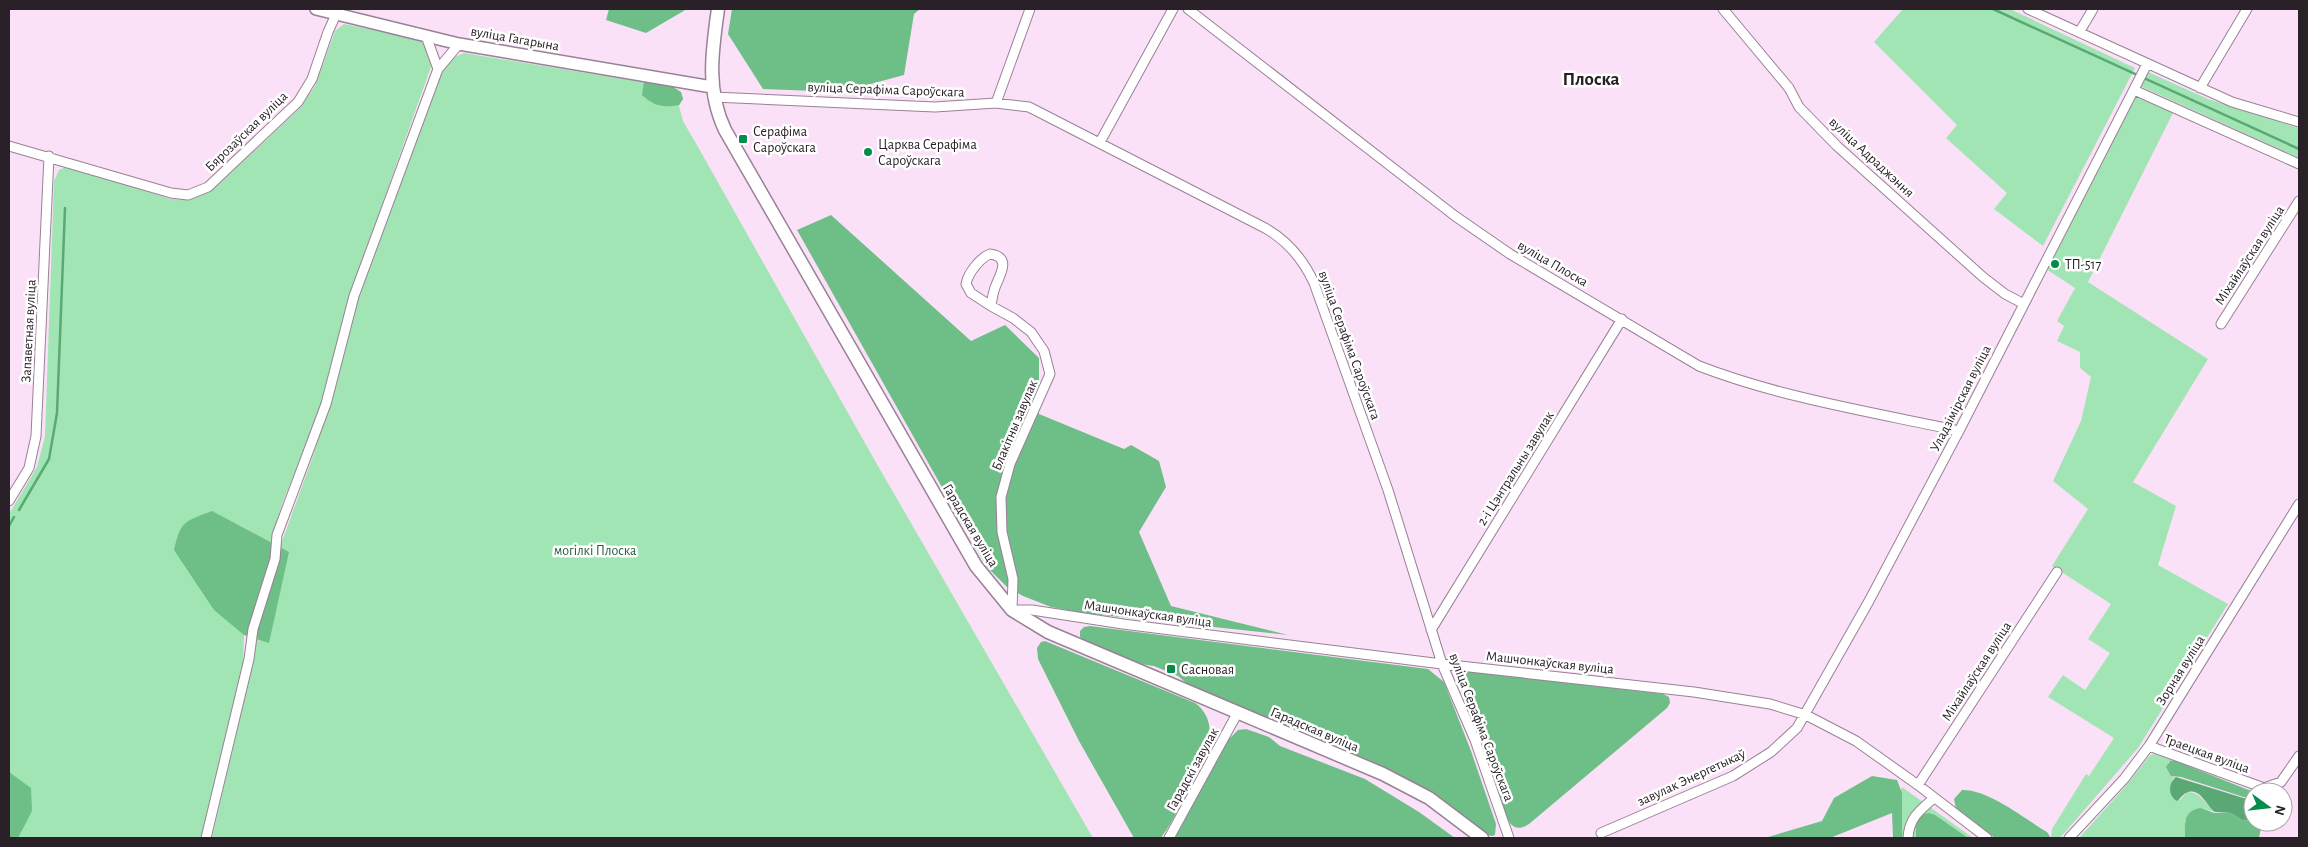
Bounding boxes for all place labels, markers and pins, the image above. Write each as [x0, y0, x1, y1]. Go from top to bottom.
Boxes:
place label: Серафіма Сароўскага [753, 125, 817, 155]
marker: Серафіма Сароўскага [737, 133, 749, 145]
place label: Царква Серафіма Сароўскага [878, 138, 977, 168]
marker: Царква Серафіма Сароўскага [862, 146, 874, 158]
marker: ТП-517 [2049, 258, 2061, 270]
place label: ТП-517 [2065, 258, 2101, 272]
marker: Сасновая [1165, 663, 1177, 675]
place label: Сасновая [1181, 663, 1234, 677]

